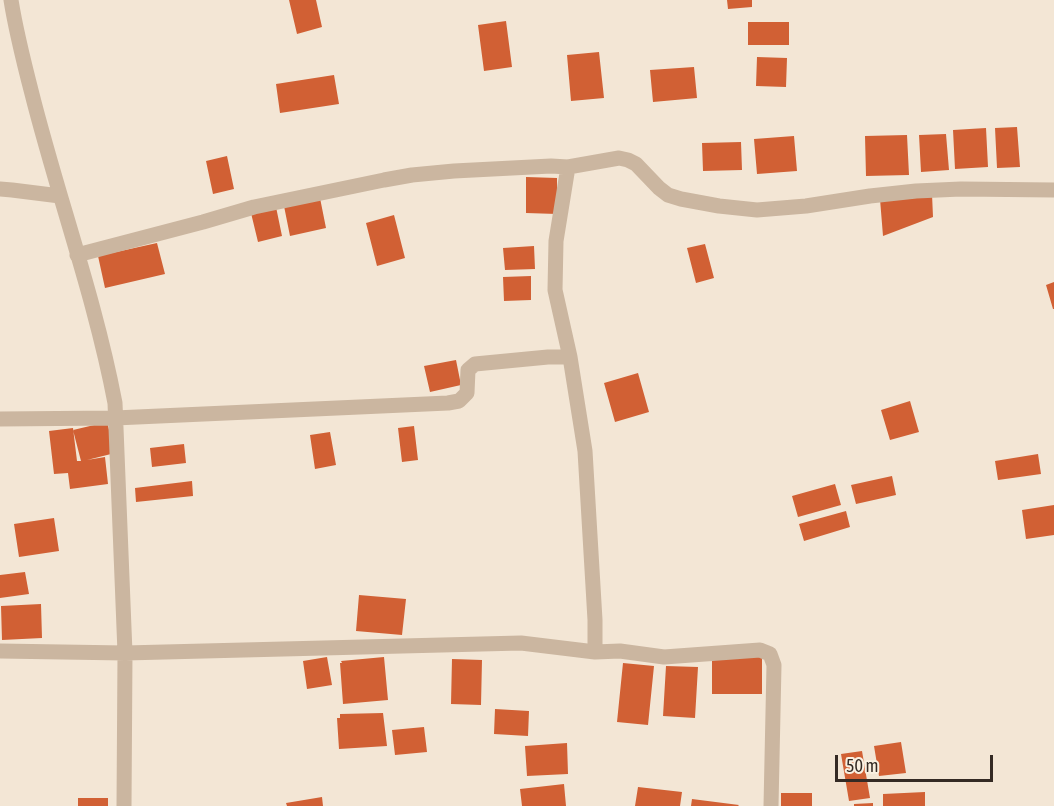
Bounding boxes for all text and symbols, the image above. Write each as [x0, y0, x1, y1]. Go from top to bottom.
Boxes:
scale bar [838, 743, 996, 781]
text: 50 m [846, 755, 878, 776]

